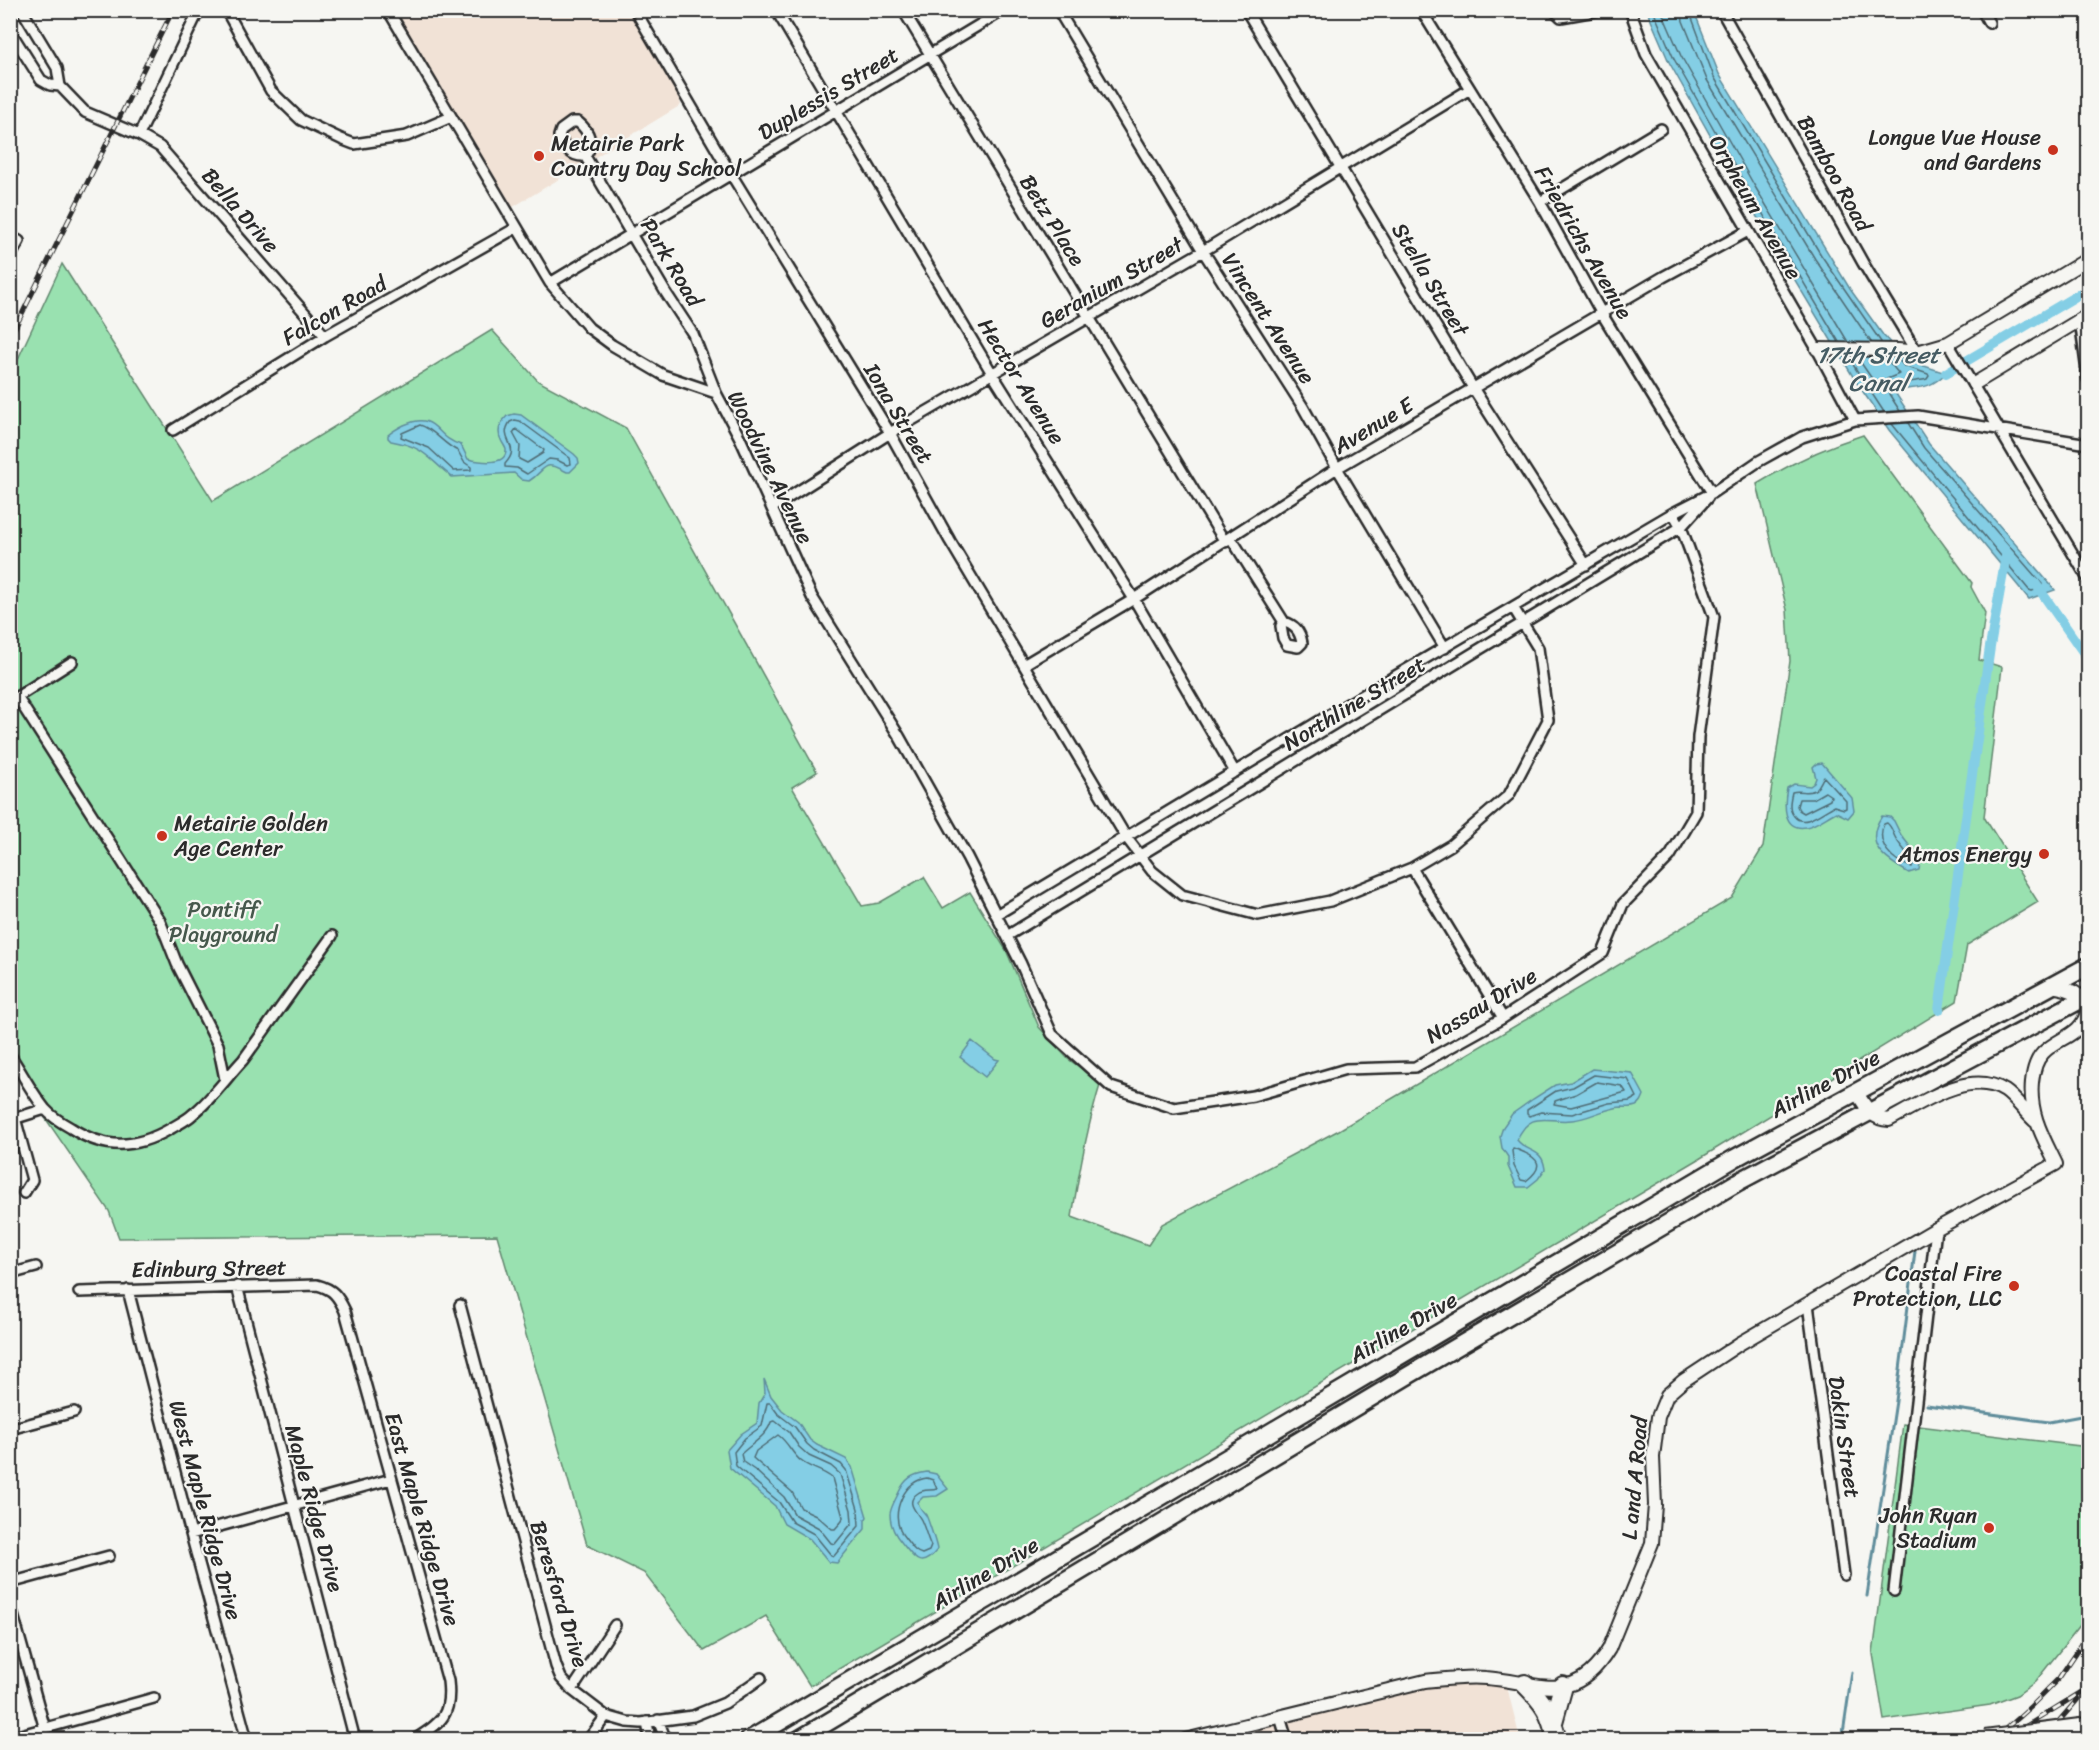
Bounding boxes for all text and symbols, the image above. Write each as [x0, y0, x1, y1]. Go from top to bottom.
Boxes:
street label: Duplessis Street [750, 36, 907, 151]
street label: Bamboo Road [1786, 108, 1883, 240]
place label: Longue Vue House and Gardens [1868, 118, 2041, 182]
place label: Metairie Park Country Day School [551, 124, 742, 188]
street label: Orpheum Avenue [1698, 127, 1813, 287]
marker: Longue Vue House and Gardens [2046, 143, 2060, 157]
marker: Metairie Park Country Day School [532, 149, 546, 163]
street label: Bella Drive [192, 158, 290, 262]
street label: Friedrichs Avenue [1524, 158, 1644, 327]
street label: Betz Place [1009, 166, 1097, 275]
street label: Park Road [630, 210, 714, 315]
street label: Stella Street [1381, 215, 1481, 345]
street label: Geranium Street [1032, 225, 1192, 339]
street label: Vincent Avenue [1211, 244, 1326, 392]
street label: Falcon Road [274, 264, 395, 356]
street label: Hector Avenue [967, 310, 1076, 452]
water label: 17th Street Canal [1816, 334, 1942, 404]
street label: Iona Street [852, 354, 944, 472]
street label: Woodvine Avenue [716, 384, 825, 551]
street label: Avenue E [1325, 385, 1423, 465]
street label: Northline Street [1275, 645, 1434, 762]
place label: Metairie Golden Age Center [173, 804, 328, 868]
marker: Metairie Golden Age Center [155, 829, 169, 843]
place label: Atmos Energy [1897, 835, 2033, 874]
marker: Atmos Energy [2037, 847, 2051, 861]
park label: Pontiff Playground [169, 890, 279, 954]
street label: Nassau Drive [1418, 957, 1545, 1054]
street label: Airline Drive [1762, 1038, 1887, 1129]
street label: Edinburg Street [131, 1248, 287, 1289]
place label: Coastal Fire Protection, LLC [1853, 1254, 2002, 1318]
marker: Coastal Fire Protection, LLC [2007, 1279, 2021, 1293]
street label: Airline Drive [1341, 1281, 1465, 1375]
street label: Dakin Street [1817, 1374, 1872, 1501]
street label: West Maple Ridge Drive [157, 1396, 254, 1625]
street label: East Maple Ridge Drive [373, 1408, 472, 1631]
street label: L and A Road [1610, 1413, 1659, 1541]
street label: Maple Ridge Drive [273, 1420, 356, 1597]
place label: John Ryan Stadium [1878, 1496, 1977, 1560]
street label: Beresford Drive [519, 1516, 600, 1673]
marker: John Ryan Stadium [1982, 1521, 1996, 1535]
street label: Airline Drive [923, 1526, 1047, 1622]

